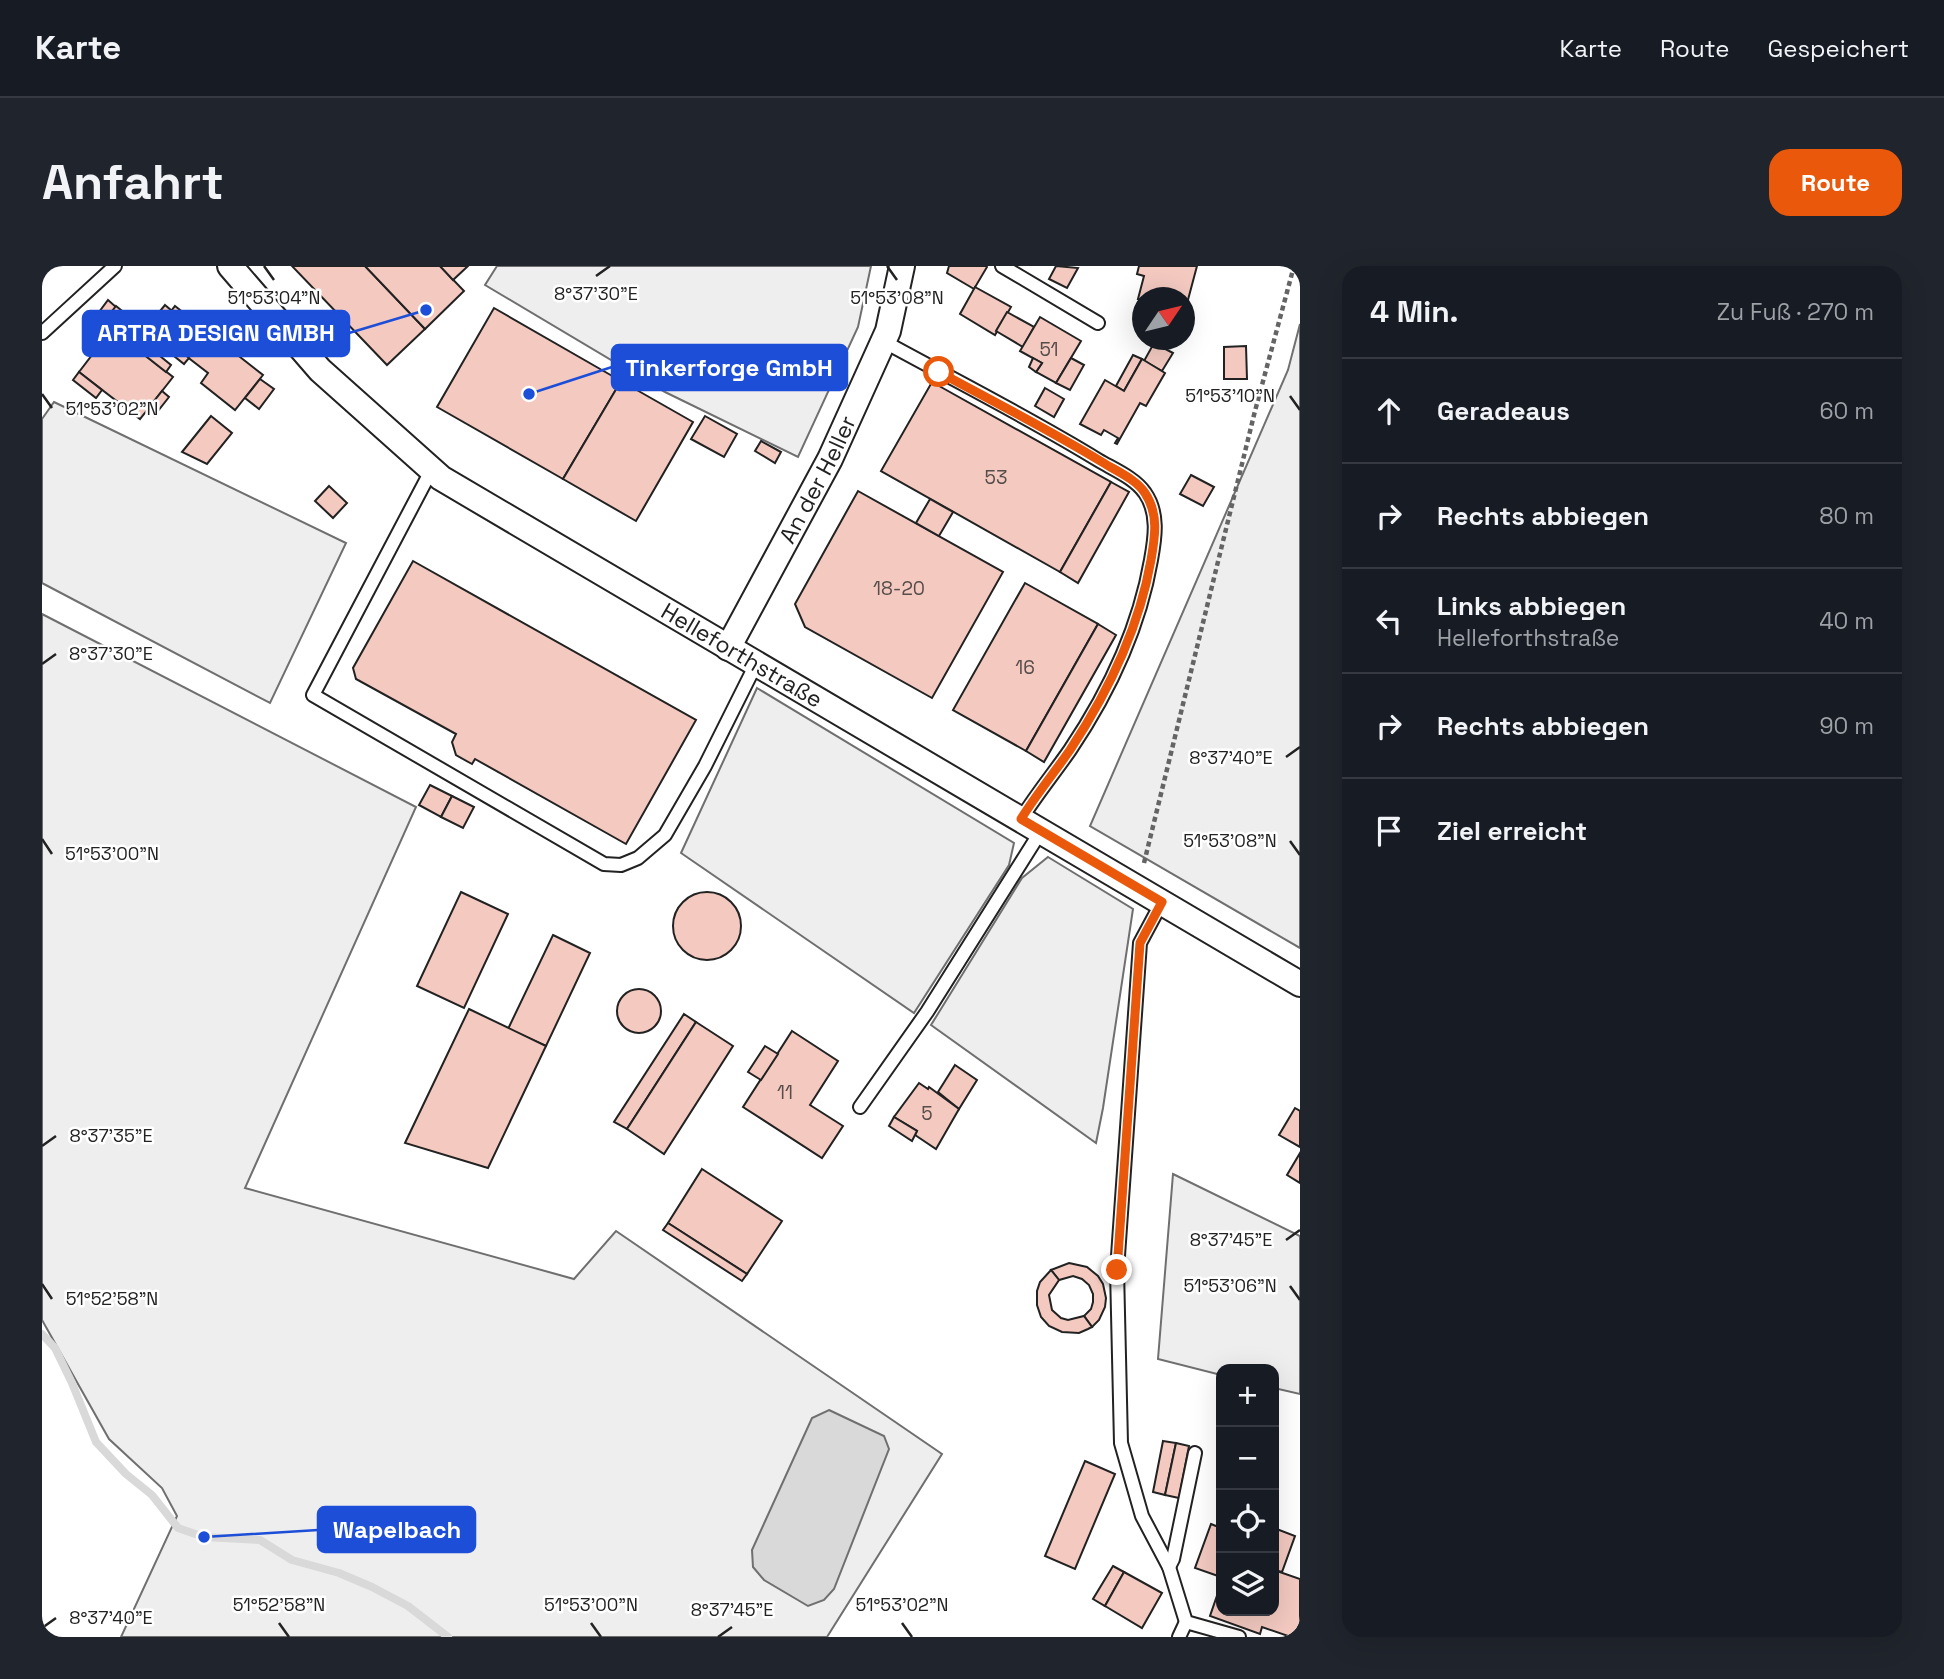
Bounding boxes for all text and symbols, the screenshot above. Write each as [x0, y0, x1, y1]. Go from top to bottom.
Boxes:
text: Karte [35, 27, 121, 69]
text: Karte [1560, 33, 1622, 64]
text: Route [1660, 33, 1729, 64]
text: Gespeichert [1767, 33, 1909, 64]
button: Route [1769, 149, 1902, 216]
text: Anfahrt [42, 151, 224, 213]
text: 8°37'30"E [554, 282, 638, 305]
text: 51°53'04"N [228, 286, 320, 309]
text: 51°53'08"N [850, 286, 944, 309]
north arrow [1132, 287, 1195, 350]
text: 4 Min. [1370, 292, 1459, 331]
text: Zu Fuß · 270 m [1717, 297, 1874, 327]
callout: ARTRA DESIGN GMBH [83, 311, 349, 356]
text: ARTRA DESIGN GMBH [97, 317, 335, 348]
house number: 51 [1039, 337, 1059, 362]
callout: Tinkerforge GmbH [612, 345, 847, 390]
text: Tinkerforge GmbH [625, 352, 833, 383]
route start [923, 356, 954, 387]
text: 51°53'10"N [1185, 384, 1275, 407]
icon: ahead [1370, 392, 1408, 430]
text: Geradeaus [1437, 394, 1570, 428]
text: 60 m [1819, 396, 1874, 426]
text: 51°53'02"N [65, 397, 159, 420]
street label: An der Heller [772, 411, 863, 549]
house number: 53 [985, 465, 1007, 490]
icon: right [1370, 497, 1408, 535]
text: Rechts abbiegen [1437, 499, 1649, 533]
text: 80 m [1819, 501, 1874, 531]
house number: 18-20 [873, 576, 925, 601]
text: Links abbiegen [1437, 589, 1626, 623]
street label: Helleforthstraße [656, 596, 828, 714]
icon: left [1370, 602, 1408, 640]
text: 40 m [1819, 606, 1874, 636]
text: Helleforthstraße [1437, 623, 1619, 653]
text: 8°37'30"E [69, 642, 153, 665]
house number: 16 [1015, 655, 1035, 680]
icon: right [1370, 707, 1408, 745]
text: Rechts abbiegen [1437, 709, 1649, 743]
text: 90 m [1819, 711, 1874, 741]
text: 8°37'40"E [1189, 746, 1273, 769]
icon: arrive [1370, 812, 1408, 850]
text: Ziel erreicht [1437, 814, 1587, 848]
text: 51°53'08"N [1183, 829, 1277, 852]
text: 51°53'00"N [65, 842, 159, 865]
house number: 11 [777, 1080, 793, 1105]
house number: 5 [921, 1101, 933, 1126]
text: 8°37'35"E [69, 1124, 153, 1147]
text: 8°37'45"E [1190, 1228, 1272, 1251]
route end [1101, 1254, 1132, 1285]
text: 51°53'06"N [1183, 1274, 1277, 1297]
text: 51°52'58"N [66, 1287, 158, 1310]
map controls [1216, 1364, 1279, 1616]
button: + [1216, 1364, 1279, 1427]
button: − [1216, 1427, 1279, 1490]
button: locate [1216, 1490, 1279, 1553]
callout: Wapelbach [318, 1507, 475, 1552]
text: Wapelbach [333, 1514, 461, 1545]
button: layers [1216, 1553, 1279, 1616]
text: 51°52'58"N [233, 1593, 325, 1616]
text: 51°53'00"N [544, 1593, 638, 1616]
text: 51°53'02"N [855, 1593, 949, 1616]
text: 8°37'45"E [691, 1598, 773, 1621]
text: 8°37'40"E [69, 1606, 153, 1629]

